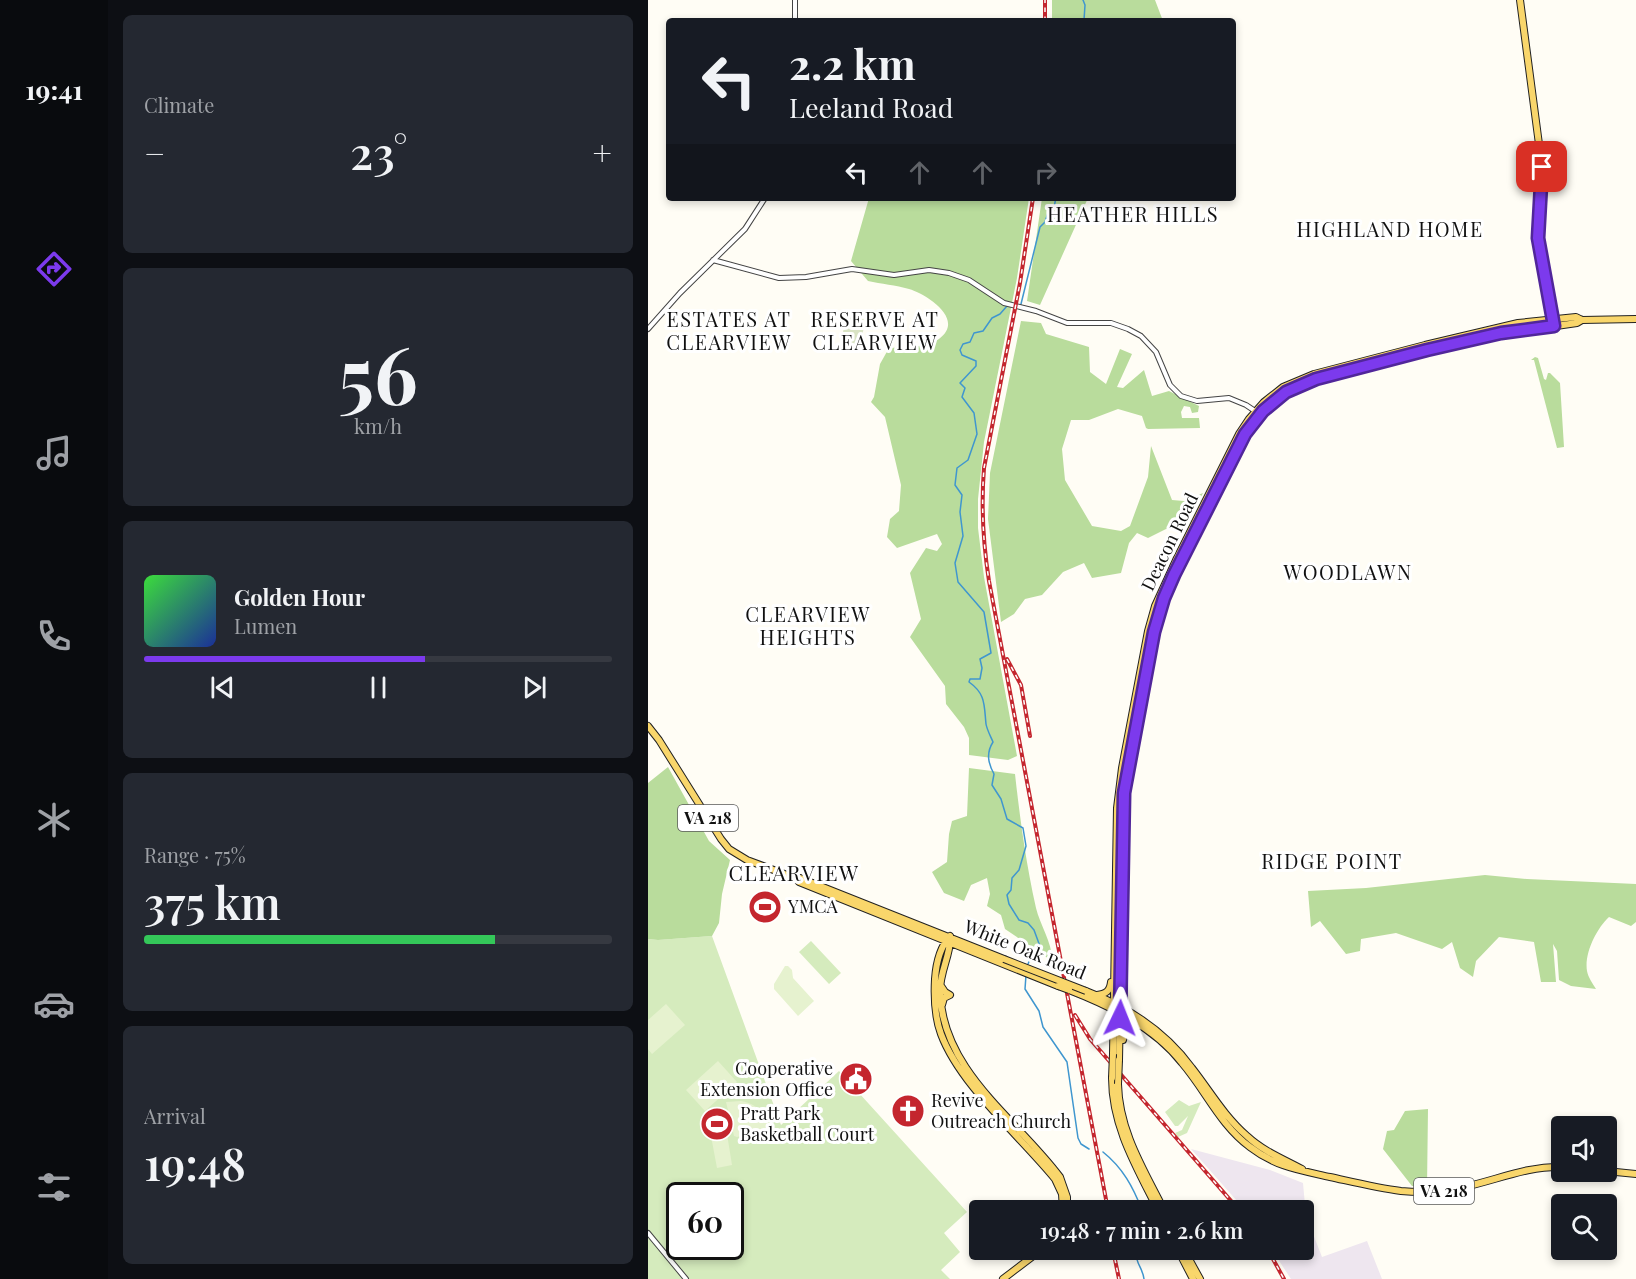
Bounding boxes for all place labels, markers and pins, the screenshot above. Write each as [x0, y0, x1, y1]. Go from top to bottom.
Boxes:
pin [1516, 141, 1567, 192]
sports icon: YMCA [747, 889, 783, 925]
place label: YMCA [787, 894, 839, 918]
place label: Cooperative Extension Office [700, 1056, 833, 1101]
public building icon: Cooperative Extension Office [838, 1061, 874, 1097]
place label: Revive Outreach Church [931, 1088, 1072, 1133]
church icon: Revive Outreach Church [890, 1093, 926, 1129]
place label: Pratt Park Basketball Court [740, 1101, 875, 1146]
sports icon: Pratt Park Basketball Court [699, 1106, 735, 1142]

